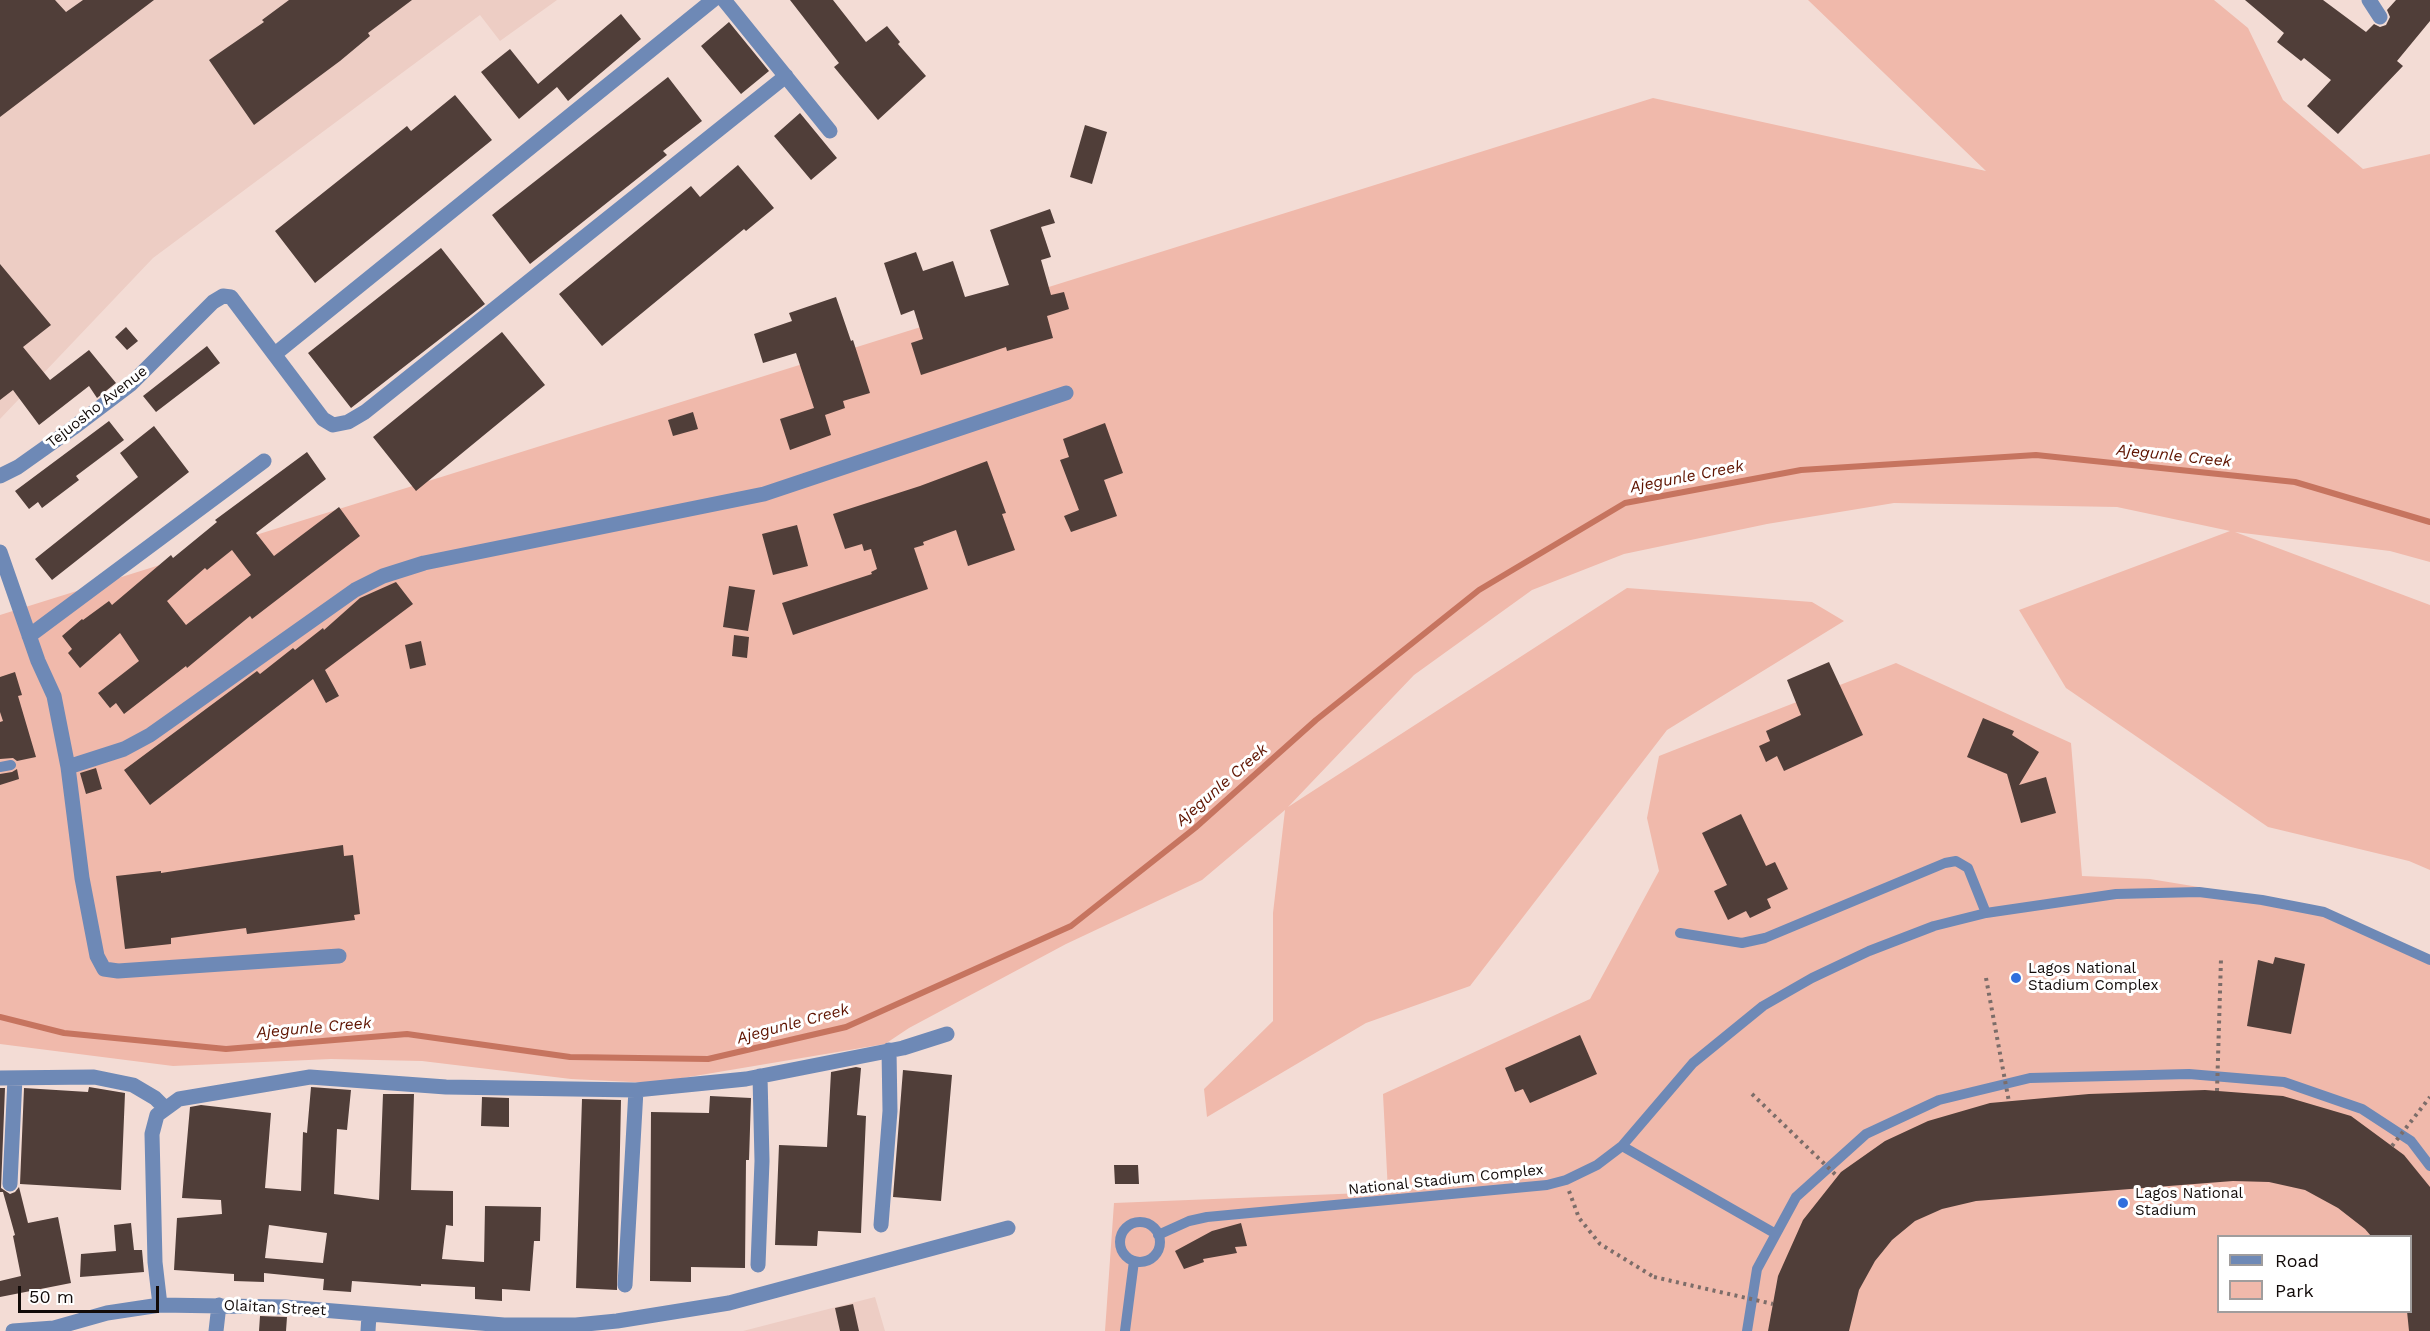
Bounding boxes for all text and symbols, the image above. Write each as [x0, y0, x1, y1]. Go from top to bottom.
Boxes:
street label: Tejuosho Avenue [43, 362, 151, 452]
water label: Ajegunle Creek [2116, 440, 2232, 472]
water label: Ajegunle Creek [1629, 457, 1745, 497]
water label: Ajegunle Creek [1172, 740, 1272, 830]
place label: Lagos National Stadium Complex [2028, 960, 2158, 995]
marker: Lagos National Stadium Complex [2009, 971, 2023, 985]
water label: Ajegunle Creek [735, 1000, 851, 1048]
water label: Ajegunle Creek [256, 1013, 372, 1043]
street label: National Stadium Complex [1347, 1161, 1545, 1199]
place label: Lagos National Stadium [2135, 1185, 2243, 1220]
marker: Lagos National Stadium [2116, 1196, 2130, 1210]
legend [2217, 1235, 2412, 1313]
text: Road [2275, 1250, 2319, 1271]
scale bar [21, 1274, 162, 1312]
text: Park [2275, 1280, 2314, 1301]
text: 50 m [29, 1286, 74, 1307]
street label: Olaitan Street [223, 1296, 327, 1320]

